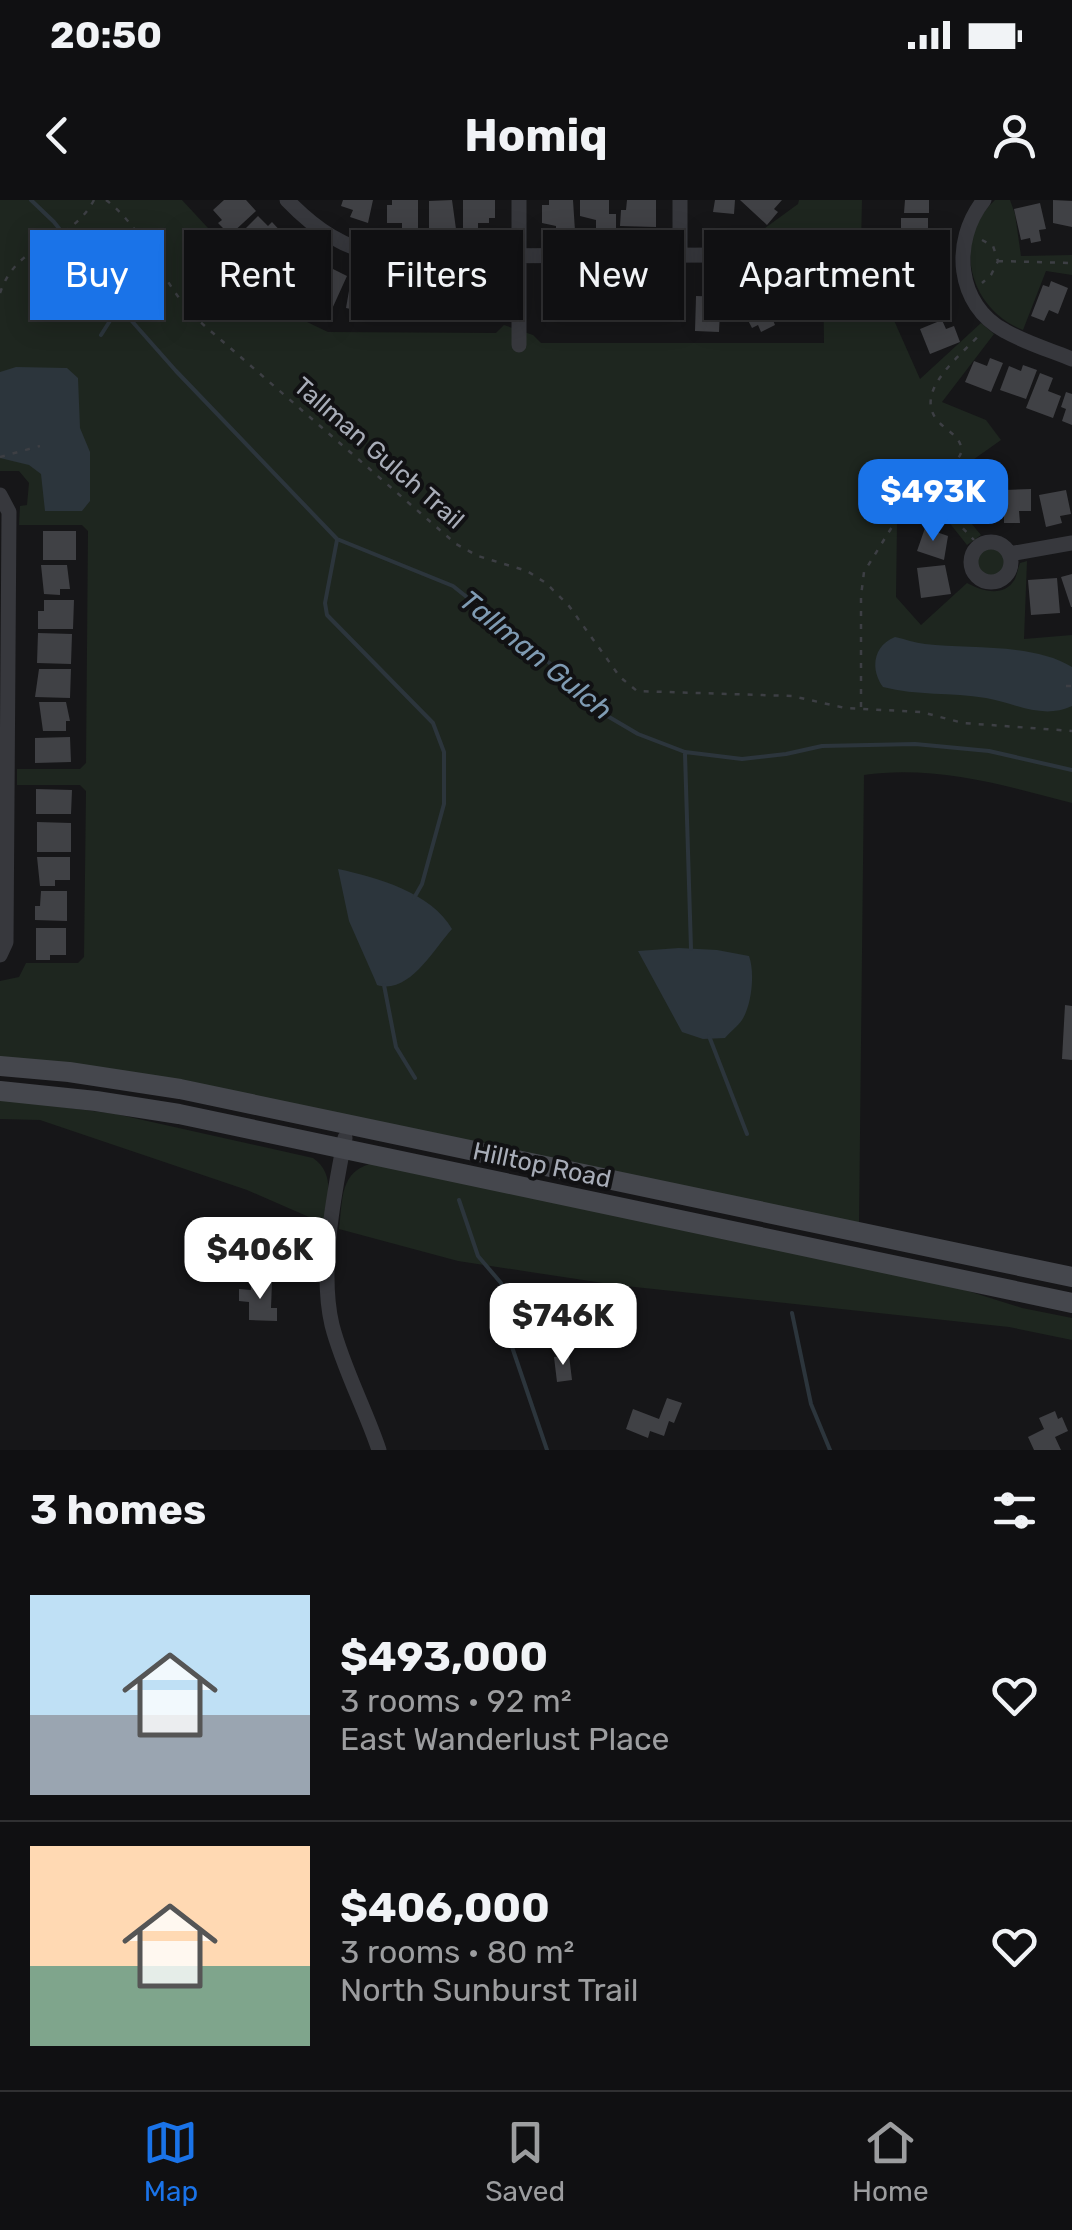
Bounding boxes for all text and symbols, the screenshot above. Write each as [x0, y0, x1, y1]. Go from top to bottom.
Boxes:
text: 20:50 [50, 12, 162, 58]
icon: back [30, 108, 85, 163]
icon: person [987, 108, 1042, 163]
text: Homiq [464, 109, 608, 162]
chip: Buy [30, 230, 164, 320]
chip: Rent [184, 230, 331, 320]
chip: Filters [351, 230, 523, 320]
chip: New [543, 230, 684, 320]
chip: Apartment [704, 230, 950, 320]
street label: Tallman Gulch Trail [288, 371, 470, 535]
pin: $493K [863, 459, 1003, 544]
text: $493K [880, 472, 986, 510]
water label: Tallman Gulch [453, 583, 619, 727]
street label: Hilltop Road [470, 1136, 614, 1194]
pin: $406K [190, 1217, 330, 1302]
text: $406K [206, 1230, 314, 1268]
pin: $746K [493, 1283, 633, 1368]
text: $746K [512, 1296, 614, 1334]
icon: filters [987, 1483, 1042, 1538]
text: 3 homes [30, 1485, 206, 1535]
text: $493,000 [340, 1632, 548, 1682]
icon: home [110, 1635, 230, 1755]
icon: heart [987, 1668, 1042, 1723]
text: 3 rooms · 92 m² [340, 1682, 572, 1720]
text: East Wanderlust Place [340, 1720, 670, 1758]
text: $406,000 [340, 1883, 550, 1933]
icon: home [110, 1886, 230, 2006]
icon: heart [987, 1919, 1042, 1974]
text: 3 rooms · 80 m² [340, 1933, 575, 1971]
text: North Sunburst Trail [340, 1971, 638, 2009]
tab: Map [143, 2115, 198, 2208]
tab: Saved [485, 2115, 565, 2208]
tab: Home [852, 2115, 929, 2208]

